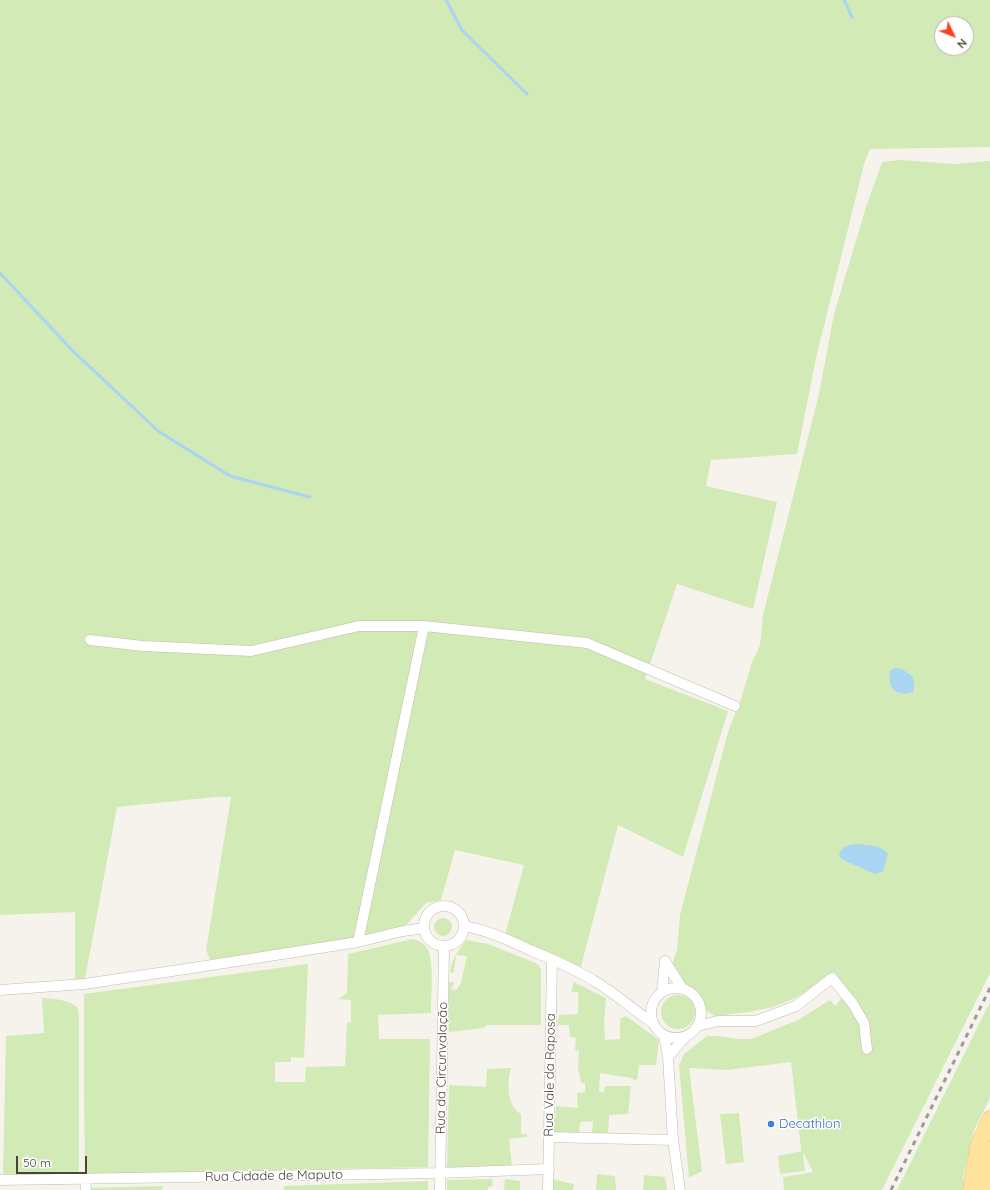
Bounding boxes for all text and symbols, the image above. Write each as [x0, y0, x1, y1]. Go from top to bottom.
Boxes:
north arrow [934, 16, 974, 56]
text: N [954, 36, 970, 51]
street label: Rua da Circunvalação [433, 1002, 451, 1134]
street label: Rua Vale da Raposa [541, 1013, 559, 1137]
place label: Decathlon [779, 1116, 840, 1132]
marker: Decathlon [766, 1119, 776, 1129]
scale bar [18, 1148, 89, 1174]
text: 50 m [23, 1155, 51, 1170]
street label: Rua Cidade de Maputo [205, 1167, 343, 1185]

